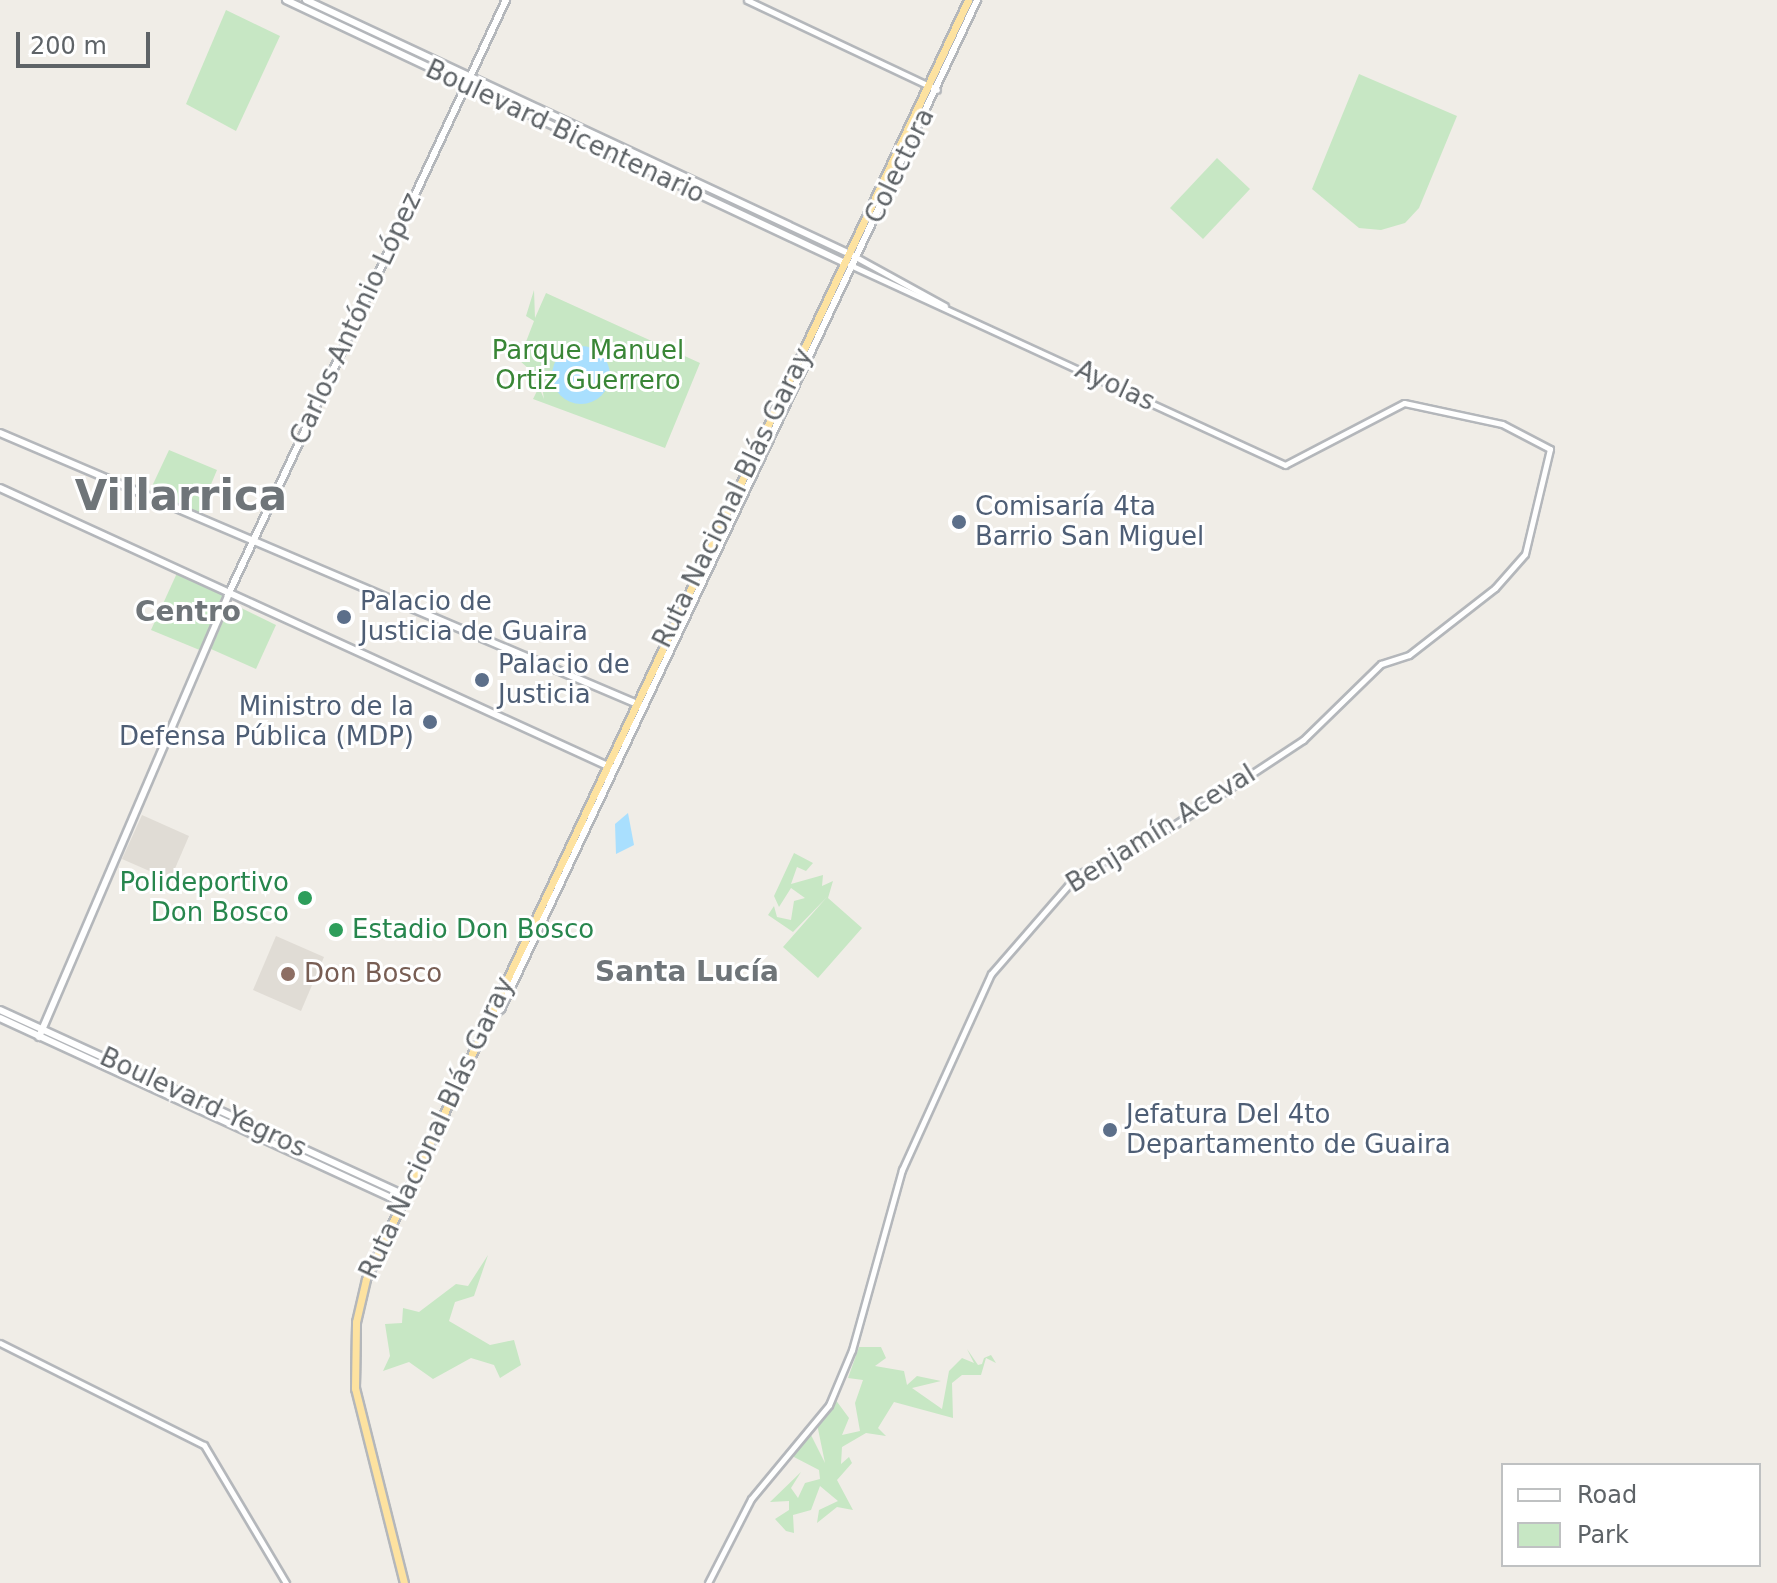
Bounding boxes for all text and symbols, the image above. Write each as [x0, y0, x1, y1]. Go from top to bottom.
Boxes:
scale bar [20, 16, 154, 66]
text: 200 m [30, 32, 107, 60]
street label: Boulevard Bicentenario [421, 54, 709, 210]
street label: Colectora [859, 103, 941, 229]
street label: Carlos António López [284, 188, 428, 450]
park label: Parque Manuel Ortiz Guerrero [492, 335, 684, 396]
street label: Ruta Nacional Blás Garay [647, 343, 819, 653]
street label: Ayolas [1070, 354, 1160, 418]
district label: Villarrica [75, 471, 287, 521]
place label: Comisaría 4ta Barrio San Miguel [975, 491, 1204, 552]
marker: Comisaría 4ta Barrio San Miguel [950, 513, 968, 531]
place label: Palacio de Justicia de Guaira [360, 586, 588, 648]
district label: Centro [135, 595, 241, 629]
marker: Palacio de Justicia de Guaira [335, 608, 353, 626]
place label: Palacio de Justicia [498, 649, 630, 710]
marker: Palacio de Justicia [473, 671, 491, 689]
place label: Ministro de la Defensa Pública (MDP) [119, 691, 414, 752]
marker: Ministro de la Defensa Pública (MDP) [421, 713, 439, 731]
street label: Benjamín Aceval [1061, 758, 1261, 900]
place label: Polideportivo Don Bosco [120, 867, 289, 928]
marker: Polideportivo Don Bosco [296, 889, 314, 907]
place label: Estadio Don Bosco [352, 914, 594, 946]
marker: Estadio Don Bosco [327, 921, 345, 939]
district label: Santa Lucía [595, 955, 779, 989]
place label: Don Bosco [304, 958, 442, 990]
marker: Don Bosco [279, 965, 297, 983]
street label: Ruta Nacional Blás Garay [353, 972, 521, 1284]
street label: Boulevard Yegros [95, 1041, 311, 1165]
place label: Jefatura Del 4to Departamento de Guaira [1126, 1099, 1451, 1160]
marker: Jefatura Del 4to Departamento de Guaira [1101, 1121, 1119, 1139]
legend [1501, 1463, 1761, 1567]
text: Road [1577, 1481, 1637, 1509]
text: Park [1577, 1521, 1629, 1549]

